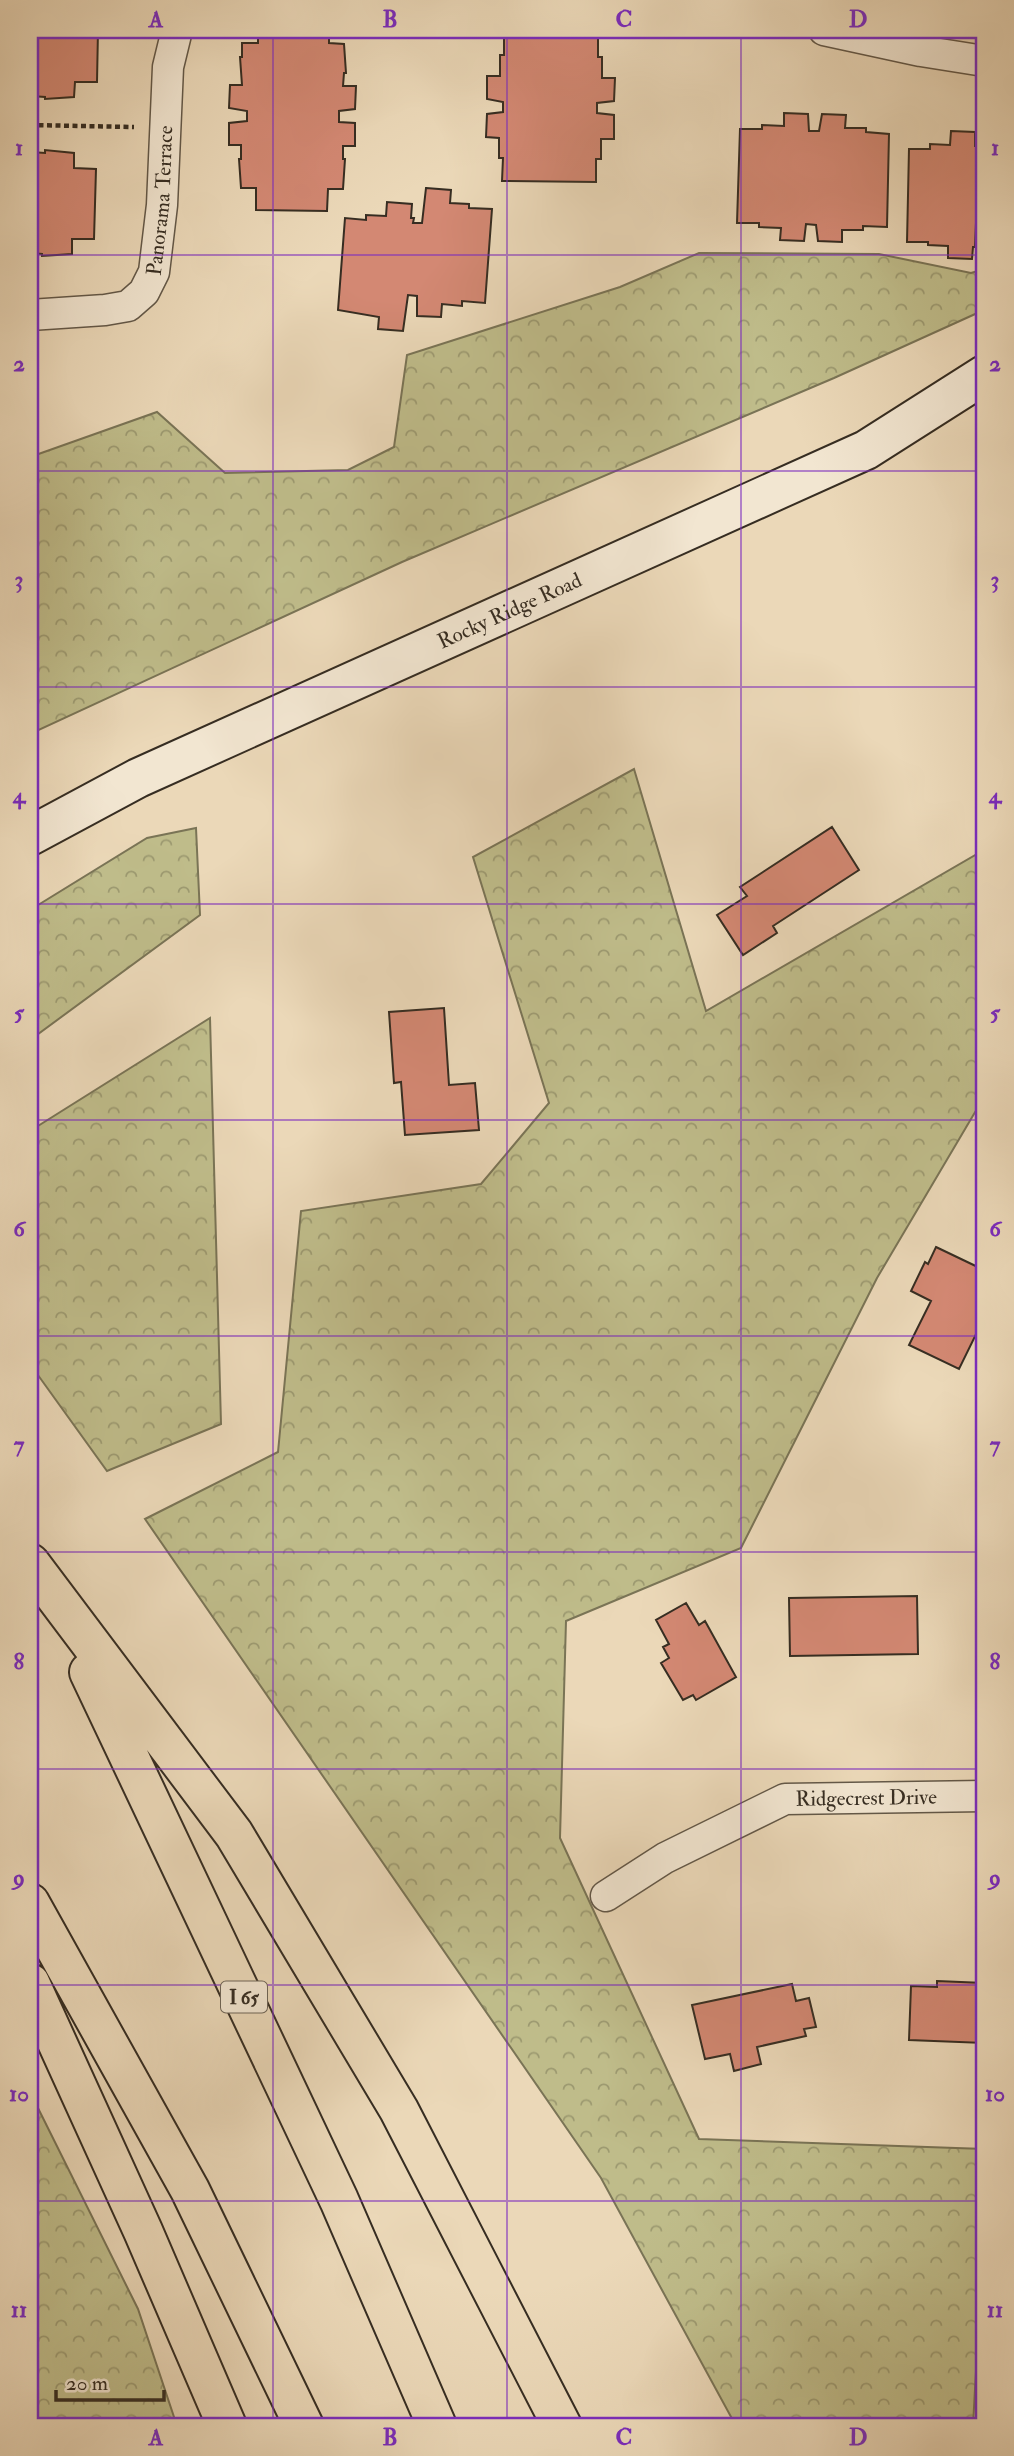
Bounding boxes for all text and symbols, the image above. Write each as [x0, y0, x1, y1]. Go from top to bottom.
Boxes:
text: A [148, 5, 164, 34]
text: B [382, 5, 398, 34]
text: C [616, 5, 632, 34]
text: D [849, 5, 867, 34]
street label: Panorama Terrace [141, 125, 179, 277]
text: 1 [15, 133, 23, 162]
text: 1 [991, 133, 999, 162]
text: 2 [13, 349, 25, 378]
text: 2 [989, 349, 1001, 378]
text: 3 [15, 565, 23, 594]
text: 3 [991, 565, 999, 594]
street label: Rocky Ridge Road [433, 567, 587, 655]
text: 4 [12, 781, 27, 810]
text: 4 [988, 781, 1003, 810]
text: 5 [14, 998, 25, 1027]
text: 5 [990, 998, 1001, 1027]
text: 6 [13, 1214, 27, 1243]
text: 6 [989, 1214, 1003, 1243]
text: 7 [14, 1430, 25, 1459]
text: 7 [990, 1430, 1001, 1459]
text: 8 [14, 1647, 25, 1676]
text: 8 [990, 1647, 1001, 1676]
street label: Ridgecrest Drive [795, 1784, 937, 1813]
text: 9 [11, 1863, 25, 1892]
text: 9 [987, 1863, 1001, 1892]
road number: I 65 [221, 1982, 267, 2012]
text: 10 [9, 2079, 29, 2108]
text: 10 [985, 2079, 1005, 2108]
text: 11 [11, 2295, 27, 2324]
text: 11 [987, 2295, 1003, 2324]
scale bar [56, 2358, 164, 2402]
text: 20 m [66, 2370, 108, 2397]
text: A [148, 2423, 164, 2452]
text: B [382, 2423, 398, 2452]
text: C [616, 2423, 632, 2452]
text: D [849, 2423, 867, 2452]

